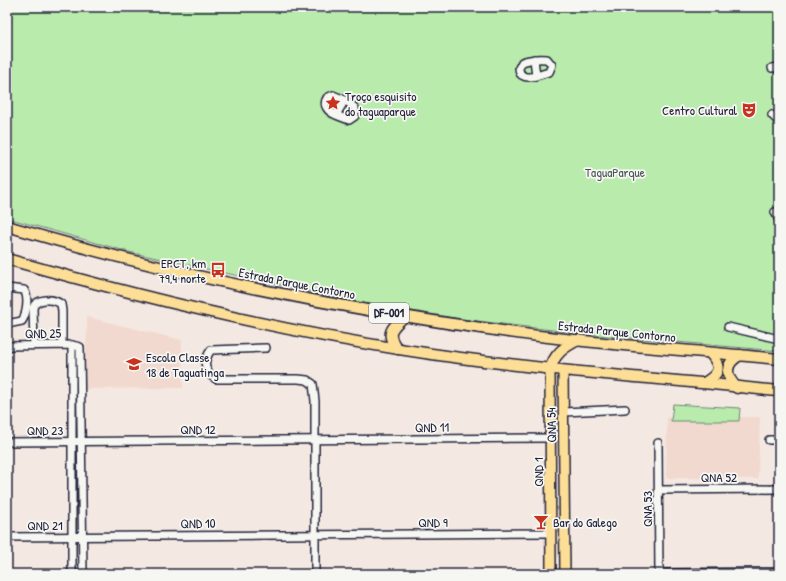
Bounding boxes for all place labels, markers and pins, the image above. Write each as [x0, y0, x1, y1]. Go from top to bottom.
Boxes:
place label: Troço esquisito do taguaparque [345, 87, 417, 120]
place icon: Troço esquisito do taguaparque [324, 94, 342, 112]
place label: Centro Cultural [662, 101, 738, 119]
theatre icon: Centro Cultural [740, 101, 758, 119]
place label: EPCT, km 79,4 norte [159, 254, 206, 287]
bus stop icon: EPCT, km 79,4 norte [209, 261, 227, 279]
place label: Escola Classe 18 de Taguatinga [146, 348, 224, 381]
school or university icon: Escola Classe 18 de Taguatinga [125, 355, 143, 373]
bar icon: Bar do Galego [532, 513, 550, 531]
place label: Bar do Galego [553, 513, 617, 531]

